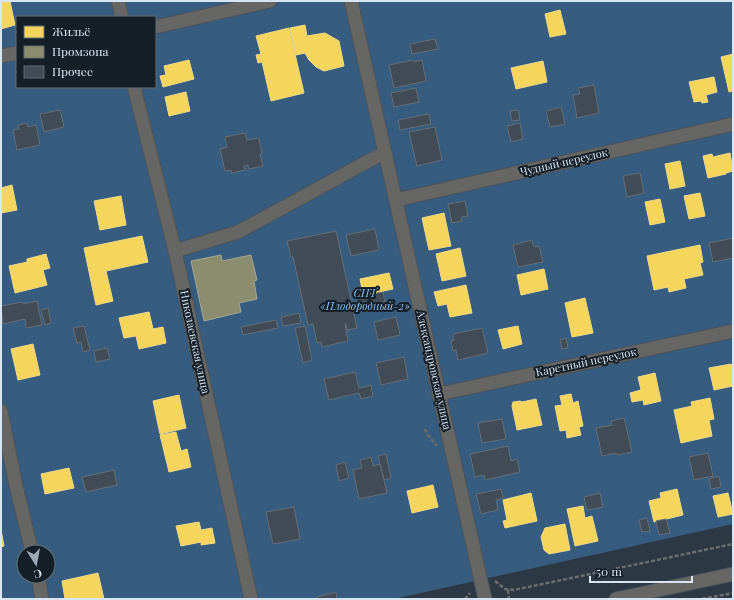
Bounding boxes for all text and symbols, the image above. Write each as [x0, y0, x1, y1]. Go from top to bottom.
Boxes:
legend [16, 16, 156, 88]
text: Жильё [52, 23, 90, 39]
text: Промзона [52, 43, 109, 59]
text: Прочее [52, 63, 93, 79]
street label: Чудный переулок [519, 144, 610, 179]
park label: СНТ «Плодородный-2» [320, 285, 410, 313]
street label: Николаевская улица [177, 289, 214, 395]
street label: Александровская улица [413, 308, 456, 432]
street label: Каретный переулок [534, 343, 638, 380]
north arrow [16, 544, 56, 584]
scale bar [590, 558, 692, 584]
text: 50 m [596, 563, 622, 579]
text: С [33, 566, 43, 582]

